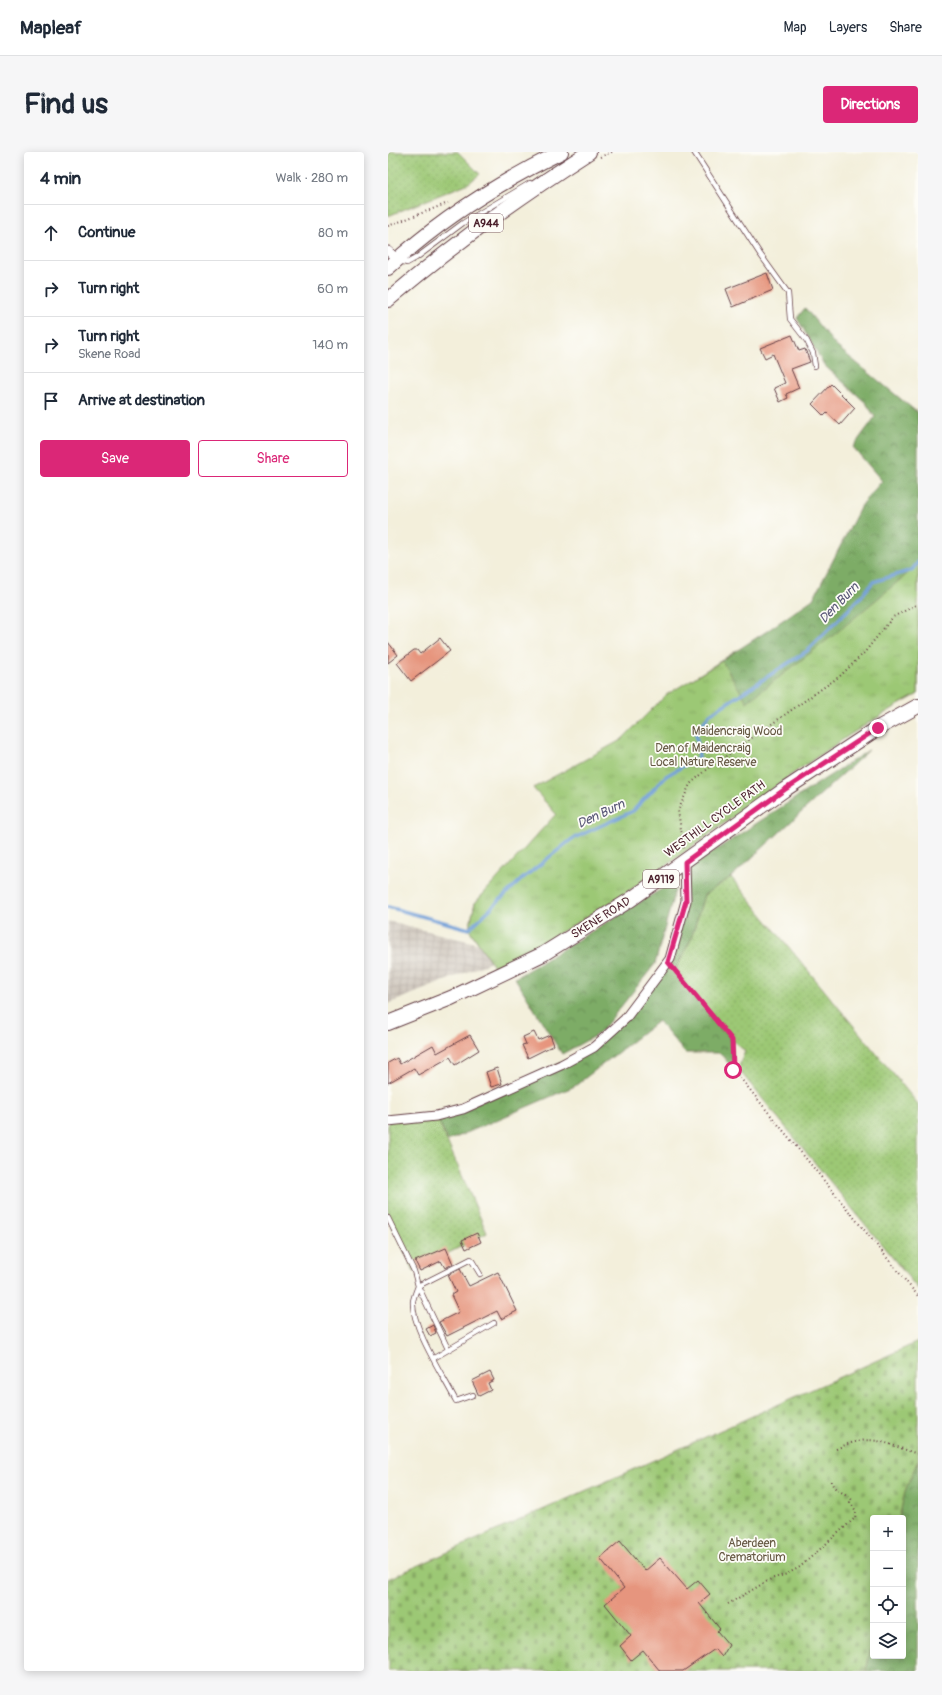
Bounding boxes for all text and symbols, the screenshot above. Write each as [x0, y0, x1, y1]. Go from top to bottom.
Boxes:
text: Mapleaf [20, 16, 82, 40]
text: Map [784, 19, 807, 36]
text: Layers [829, 19, 867, 36]
text: Share [889, 19, 922, 36]
button: Directions [823, 86, 918, 123]
text: Find us [24, 87, 108, 122]
text: 4 min [40, 168, 81, 189]
text: Walk · 280 m [275, 170, 348, 186]
road number: A944 [469, 214, 503, 232]
icon: ahead [40, 222, 62, 244]
text: Continue [78, 223, 136, 242]
text: 80 m [318, 225, 348, 241]
icon: right [40, 278, 62, 300]
text: Turn right [78, 279, 139, 298]
text: 60 m [317, 281, 348, 297]
text: Turn right [78, 327, 139, 346]
icon: right [40, 334, 62, 356]
text: 140 m [312, 337, 348, 353]
text: Skene Road [78, 346, 141, 362]
icon: arrive [40, 390, 62, 412]
text: Arrive at destination [78, 391, 205, 410]
button: Save [40, 440, 190, 477]
button: Share [198, 440, 348, 477]
water label: Den Burn [816, 579, 863, 627]
route end [869, 719, 887, 737]
park label: Maidencraig Wood [692, 724, 782, 739]
park label: Den of Maidencraig Local Nature Reserve [650, 741, 757, 770]
street label: WESTHILL CYCLE PATH [662, 777, 769, 861]
water label: Den Burn [575, 796, 628, 832]
road number: A9119 [643, 870, 679, 888]
street label: SKENE ROAD [568, 893, 634, 942]
route start [724, 1061, 742, 1079]
map controls [870, 1515, 906, 1659]
button: + [870, 1515, 906, 1551]
park label: Aberdeen Crematorium [718, 1536, 786, 1565]
button: − [870, 1551, 906, 1587]
button: locate [870, 1587, 906, 1623]
button: layers [870, 1623, 906, 1659]

